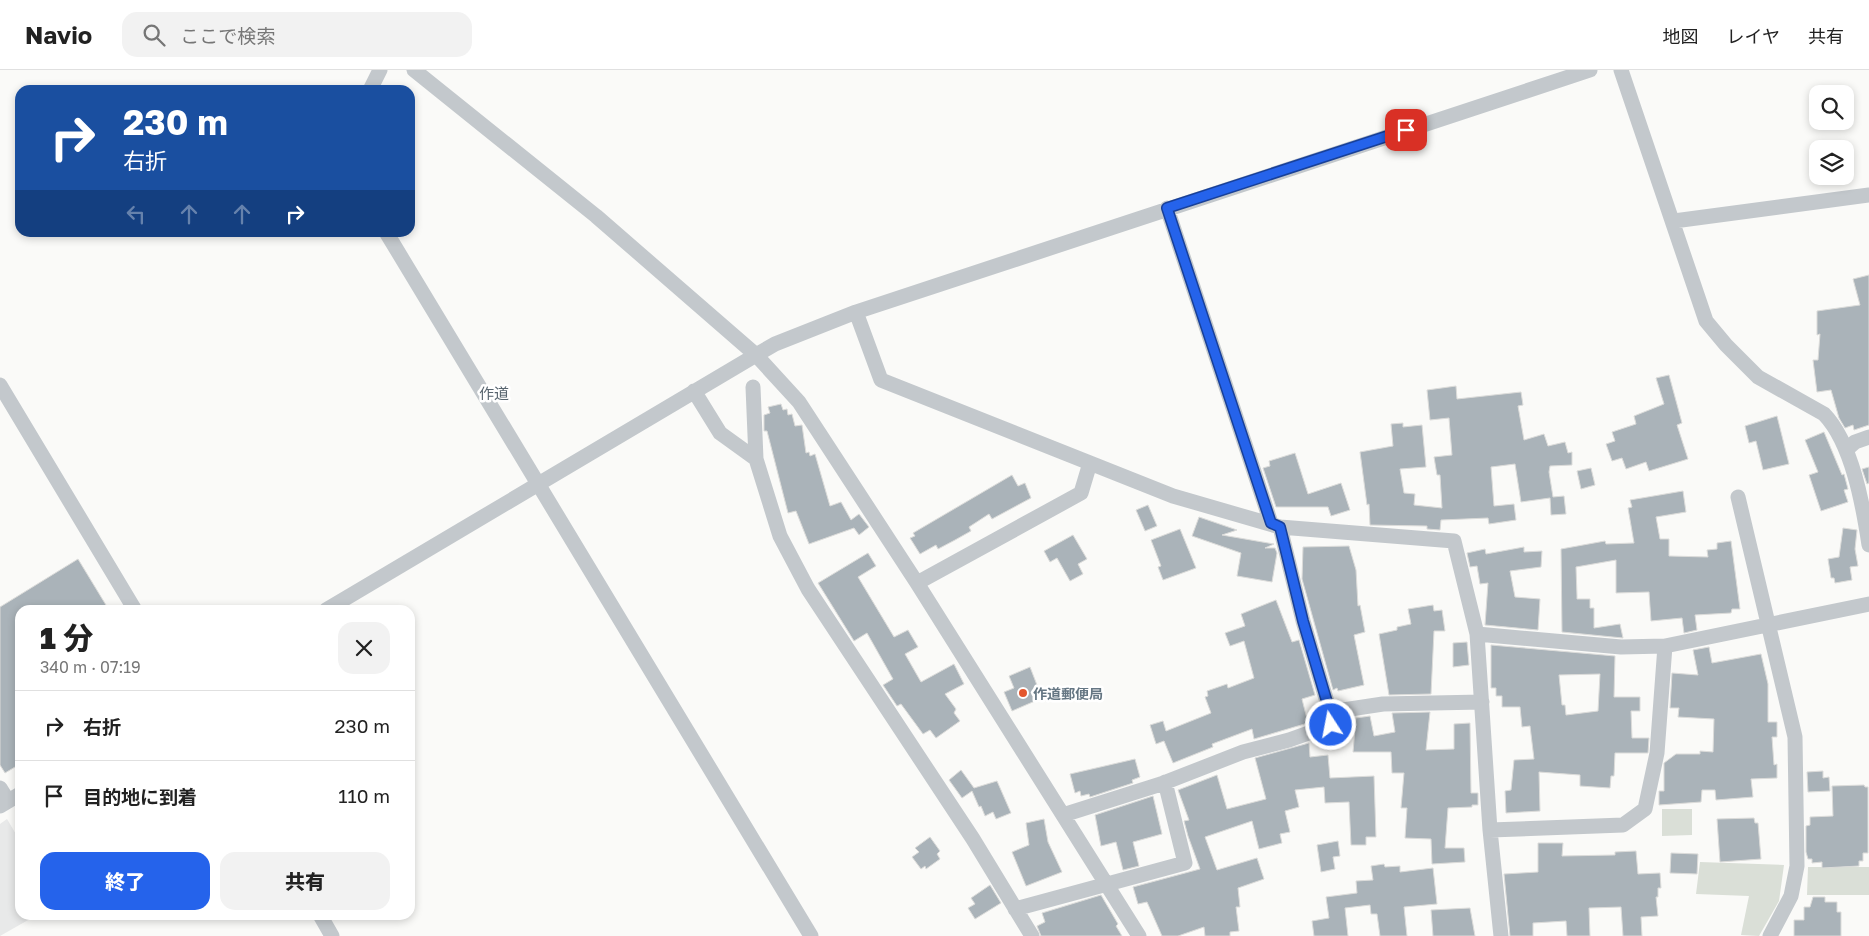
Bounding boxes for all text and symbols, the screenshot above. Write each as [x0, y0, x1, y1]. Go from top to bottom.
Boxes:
search box [122, 12, 472, 57]
text: Navio [25, 20, 92, 49]
icon: search [140, 21, 168, 49]
text: ここで検索 [180, 24, 275, 47]
text: 地図 [1663, 25, 1699, 47]
text: レイヤ [1727, 25, 1780, 47]
text: 共有 [1808, 25, 1844, 47]
map controls [1809, 85, 1854, 185]
button: search [1809, 85, 1854, 130]
text: 230 m [123, 101, 228, 143]
icon: right [40, 105, 105, 170]
pin [1385, 109, 1427, 151]
icon: arrive [1392, 116, 1420, 144]
button: layers [1809, 140, 1854, 185]
text: 右折 [123, 147, 167, 174]
icon: left [122, 200, 150, 228]
icon: ahead [175, 200, 203, 228]
icon: ahead [228, 200, 256, 228]
icon: right [281, 200, 309, 228]
district label: 作道 [479, 384, 509, 402]
text: 1 分 [40, 620, 93, 656]
button: close [338, 622, 390, 674]
text: 340 m · 07:19 [40, 657, 141, 677]
place label: 作道郵便局 [1033, 685, 1103, 702]
marker: 作道郵便局 [1017, 687, 1029, 699]
position arrow [1304, 698, 1356, 750]
icon: right [40, 712, 68, 740]
text: 230 m [335, 714, 390, 737]
text: 右折 [83, 715, 121, 738]
icon: arrive [40, 782, 68, 810]
text: 110 m [338, 784, 390, 807]
text: 目的地に到着 [83, 785, 197, 808]
button: 終了 [40, 852, 210, 910]
button: 共有 [220, 852, 390, 910]

